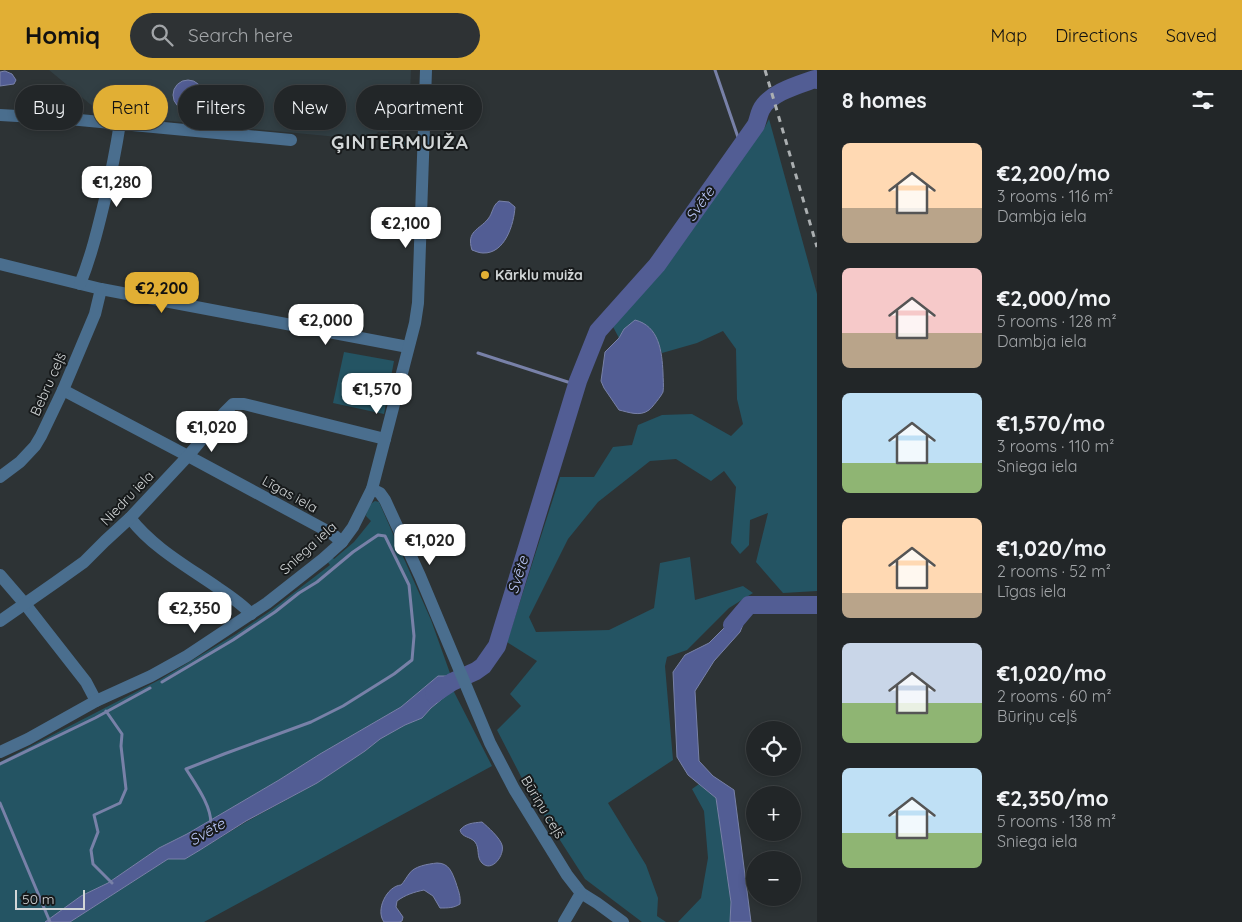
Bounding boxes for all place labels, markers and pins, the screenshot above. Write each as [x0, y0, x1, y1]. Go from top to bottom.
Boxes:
pin: €1,280 [76, 166, 158, 208]
pin: €2,100 [365, 206, 447, 249]
place label: Kārklu muiža [495, 266, 583, 284]
marker: Kārklu muiža [479, 269, 491, 281]
pin: €2,200 [121, 272, 203, 314]
pin: €2,000 [285, 304, 367, 346]
pin: €1,570 [336, 372, 418, 415]
pin: €1,020 [171, 410, 253, 453]
pin: €1,020 [389, 524, 471, 566]
pin: €2,350 [154, 592, 236, 634]

